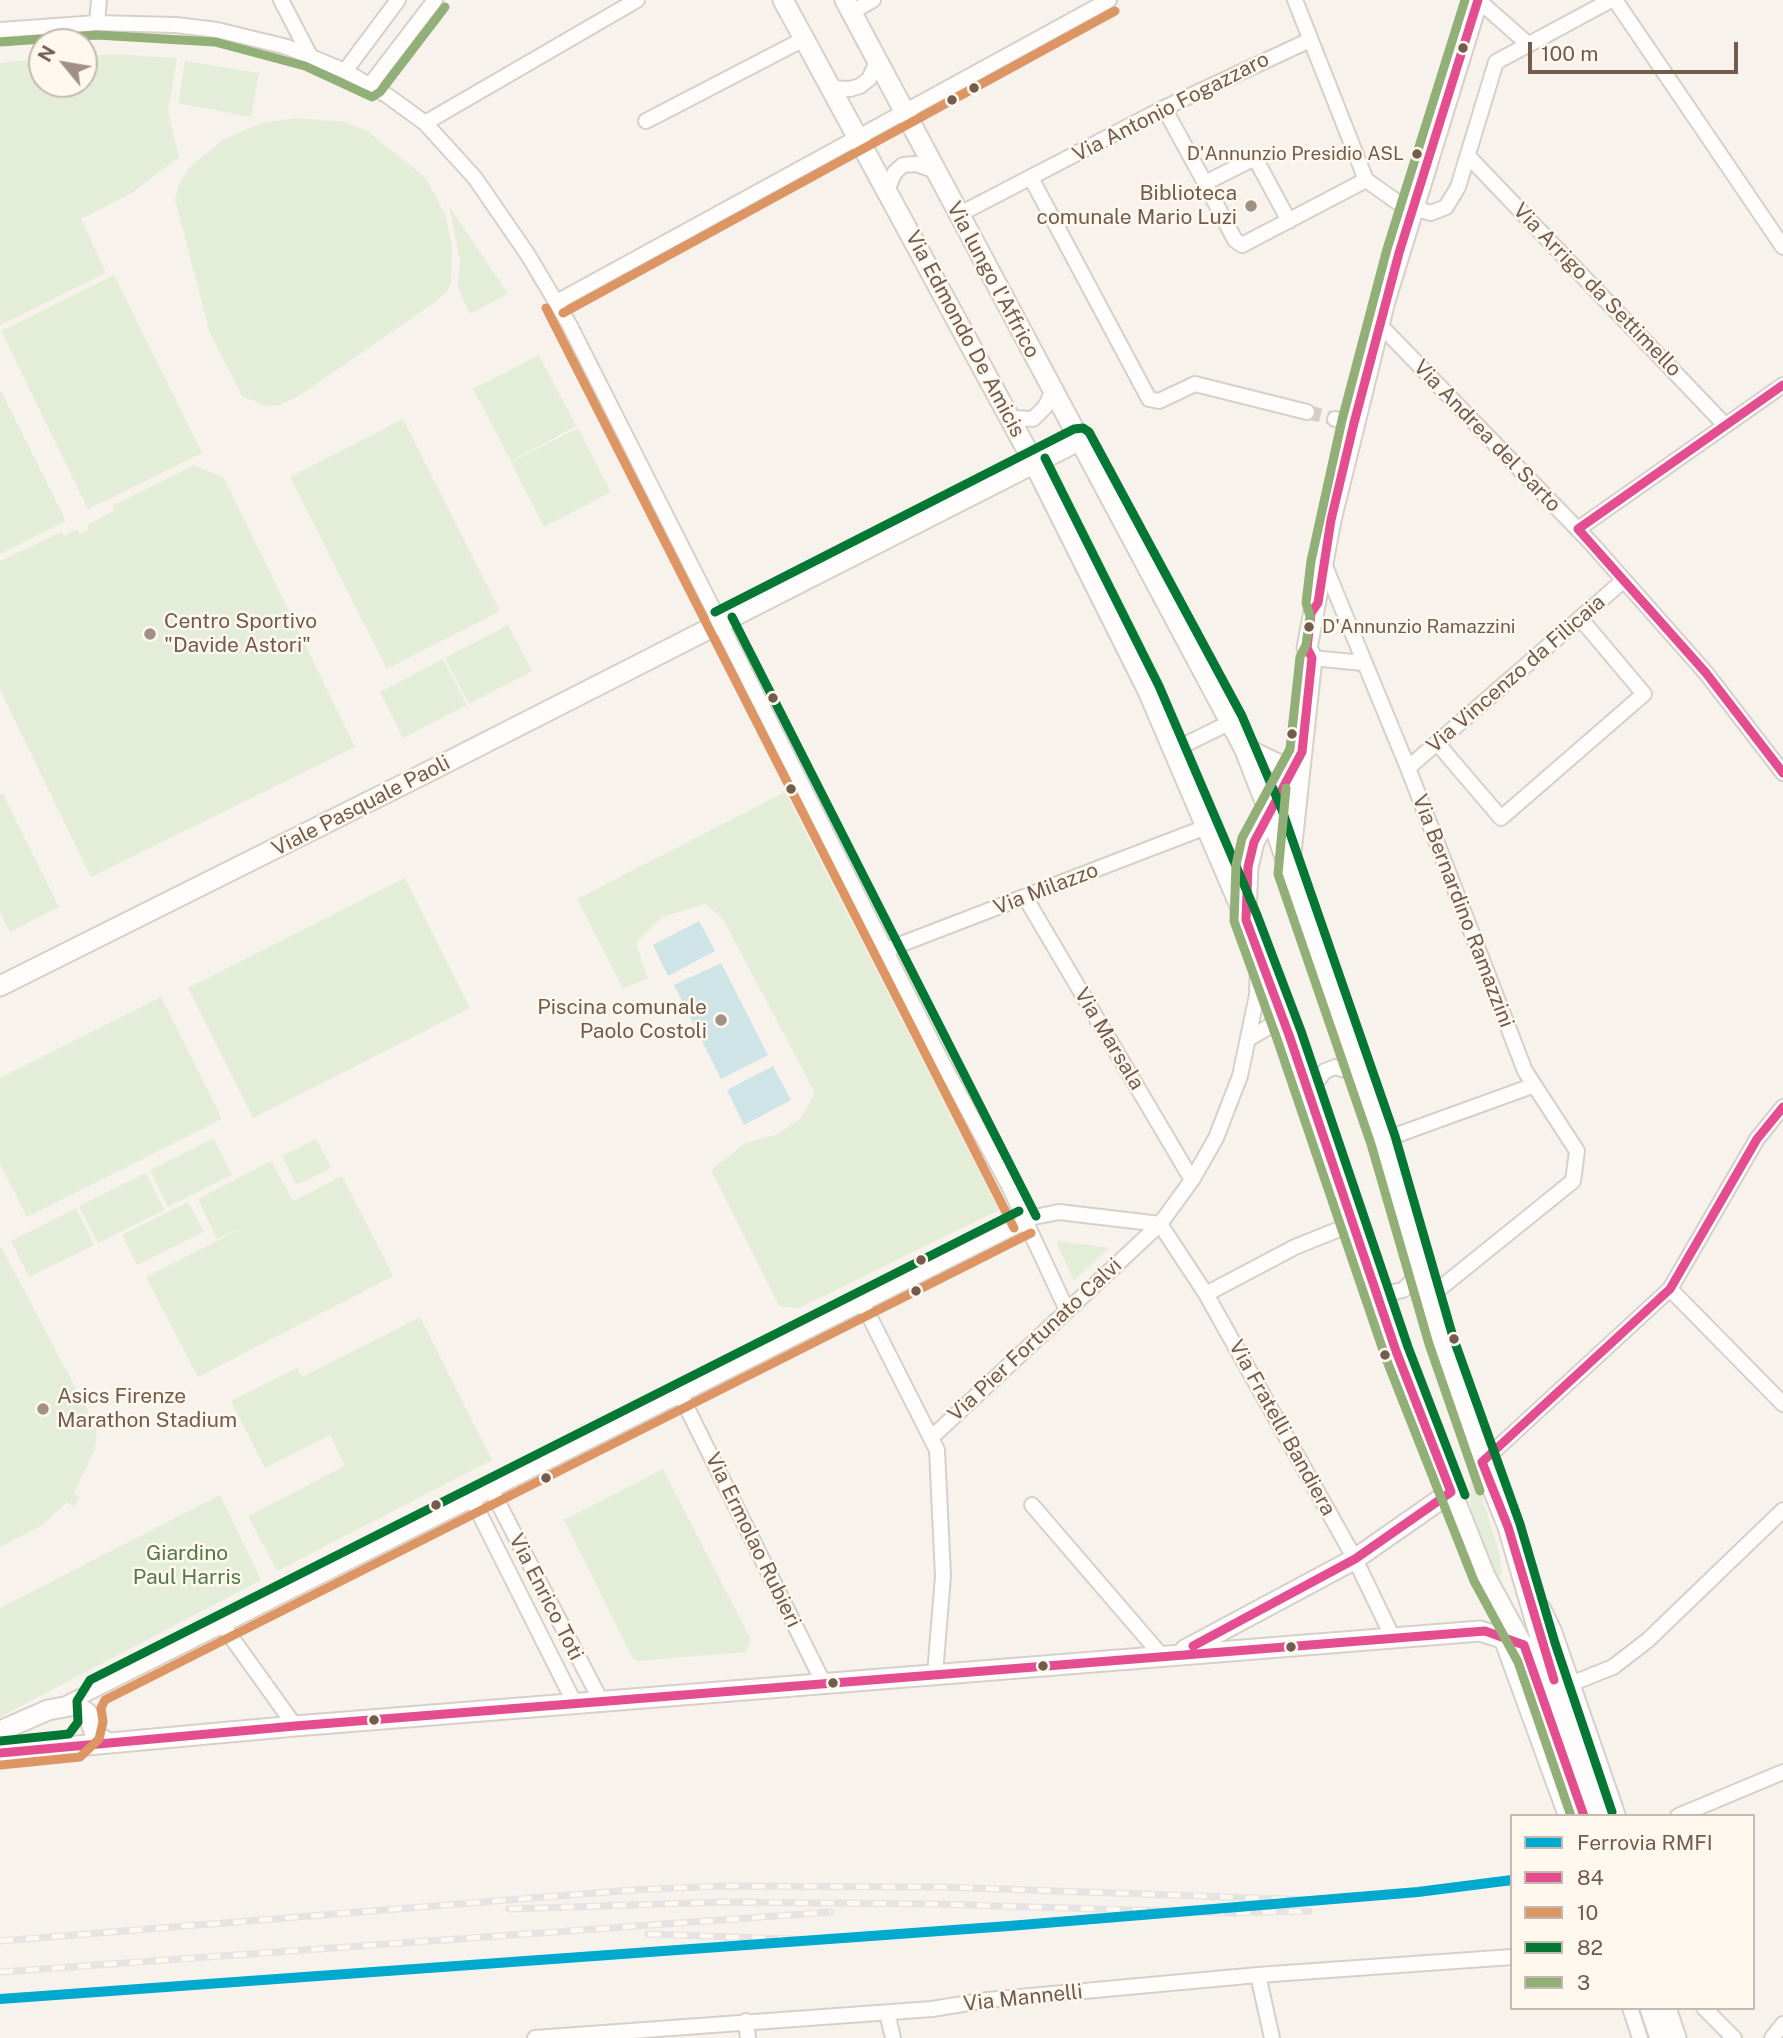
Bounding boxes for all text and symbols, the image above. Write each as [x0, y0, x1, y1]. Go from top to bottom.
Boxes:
north arrow [28, 28, 98, 98]
scale bar [1531, 28, 1741, 72]
unlabelled marker [1456, 41, 1470, 55]
text: 100 m [1541, 41, 1598, 66]
text: N [33, 42, 60, 65]
street label: Via Antonio Fogazzaro [1069, 47, 1273, 167]
unlabelled marker [967, 81, 981, 95]
unlabelled marker [945, 93, 959, 107]
place label: D'Annunzio Presidio ASL [1187, 143, 1404, 165]
marker: D'Annunzio Presidio ASL [1410, 147, 1424, 161]
place label: Biblioteca comunale Mario Luzi [1037, 181, 1237, 231]
street label: Via lungo l'Affrico [941, 198, 1045, 362]
marker: Biblioteca comunale Mario Luzi [1243, 198, 1259, 214]
street label: Via Arrigo da Settimello [1508, 198, 1686, 382]
street label: Via Edmondo De Amicis [900, 226, 1030, 442]
street label: Via Andrea del Sarto [1408, 355, 1566, 517]
street label: Via Vincenzo da Filicaia [1422, 590, 1610, 758]
place label: Centro Sportivo "Davide Astori" [164, 609, 317, 659]
place label: D'Annunzio Ramazzini [1322, 616, 1516, 638]
marker: D'Annunzio Ramazzini [1302, 620, 1316, 634]
marker: Centro Sportivo "Davide Astori" [142, 626, 158, 642]
unlabelled marker [766, 691, 780, 705]
unlabelled marker [1285, 727, 1299, 741]
street label: Viale Pasquale Paoli [268, 750, 454, 862]
unlabelled marker [784, 782, 798, 796]
street label: Via Bernardino Ramazzini [1407, 791, 1519, 1031]
street label: Via Milazzo [990, 858, 1102, 920]
street label: Via Marsala [1069, 983, 1149, 1095]
place label: Piscina comunale Paolo Costoli [537, 995, 707, 1045]
marker: Piscina comunale Paolo Costoli [713, 1012, 729, 1028]
unlabelled marker [914, 1253, 928, 1267]
street label: Via Pier Fortunato Calvi [943, 1253, 1127, 1427]
unlabelled marker [909, 1284, 923, 1298]
unlabelled marker [1447, 1332, 1461, 1346]
street label: Via Fratelli Bandiera [1223, 1336, 1341, 1520]
unlabelled marker [1378, 1348, 1392, 1362]
place label: Asics Firenze Marathon Stadium [57, 1384, 237, 1434]
marker: Asics Firenze Marathon Stadium [35, 1401, 51, 1417]
street label: Via Ermolao Rubieri [700, 1449, 806, 1631]
unlabelled marker [539, 1471, 553, 1485]
unlabelled marker [429, 1498, 443, 1512]
street label: Via Enrico Toti [503, 1530, 589, 1664]
park label: Giardino Paul Harris [133, 1541, 241, 1591]
unlabelled marker [1284, 1640, 1298, 1654]
unlabelled marker [1036, 1659, 1050, 1673]
unlabelled marker [826, 1676, 840, 1690]
unlabelled marker [367, 1713, 381, 1727]
legend [1510, 1814, 1755, 2010]
text: Ferrovia RMFI [1577, 1830, 1713, 1855]
text: 84 [1577, 1865, 1604, 1890]
text: 10 [1577, 1900, 1598, 1925]
text: 82 [1577, 1935, 1603, 1960]
text: 3 [1577, 1970, 1590, 1995]
street label: Via Mannelli [962, 1979, 1084, 2017]

